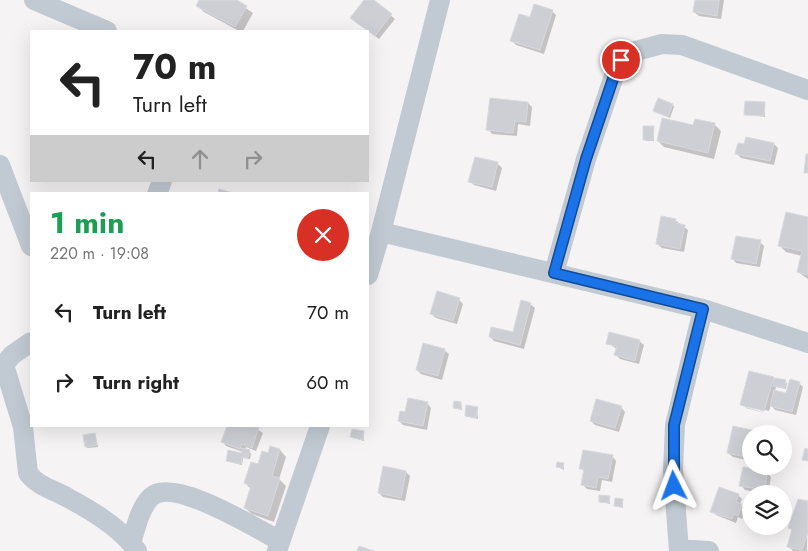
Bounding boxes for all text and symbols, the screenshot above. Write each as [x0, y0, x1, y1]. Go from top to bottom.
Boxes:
pin [600, 39, 642, 81]
text: 70 m [133, 42, 216, 92]
icon: arrive [607, 46, 635, 74]
icon: left [50, 50, 115, 115]
text: Turn left [133, 88, 207, 120]
icon: left [133, 145, 161, 173]
icon: ahead [186, 145, 214, 173]
icon: right [239, 145, 267, 173]
text: 1 min [50, 201, 124, 244]
button: close [297, 209, 349, 261]
text: 220 m · 19:08 [50, 242, 149, 265]
icon: left [50, 298, 78, 326]
text: Turn left [93, 299, 166, 326]
text: 70 m [307, 299, 349, 326]
icon: right [50, 368, 78, 396]
text: Turn right [93, 369, 179, 396]
text: 60 m [306, 369, 349, 396]
map controls [742, 425, 792, 535]
button: search [742, 425, 792, 475]
position arrow [647, 459, 699, 511]
button: layers [742, 485, 792, 535]

